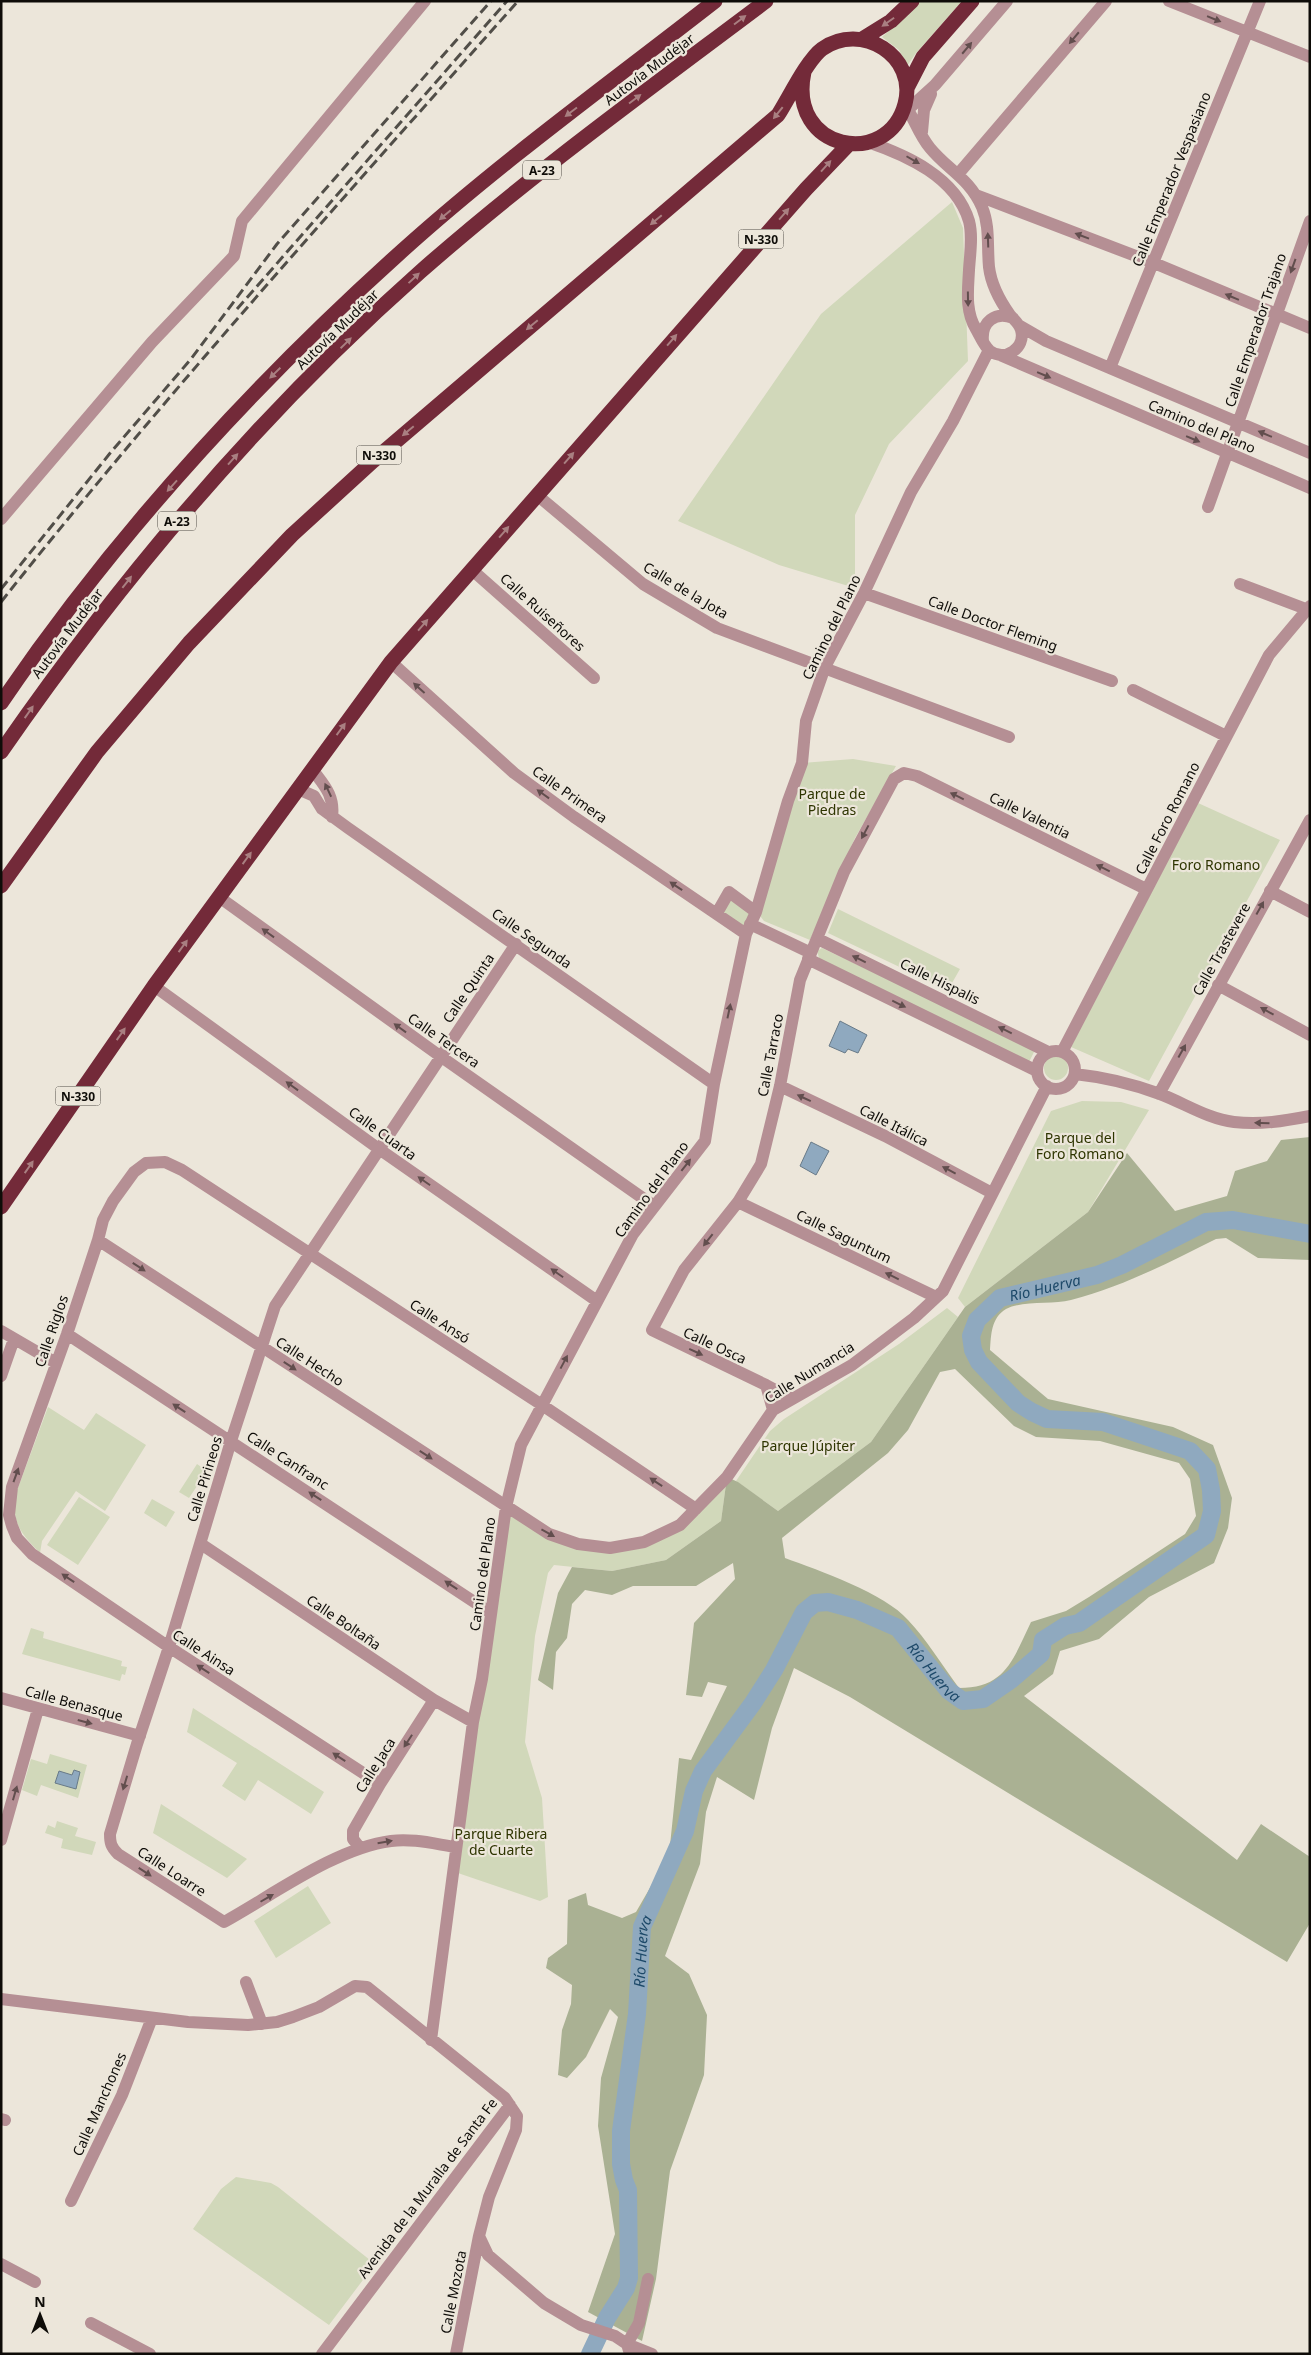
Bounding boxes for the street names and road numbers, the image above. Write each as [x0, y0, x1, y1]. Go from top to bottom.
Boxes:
street label: Autovía Mudéjar [600, 29, 698, 109]
street label: Calle Emperador Vespasiano [1127, 89, 1215, 269]
road number: A-23 [523, 160, 561, 180]
road number: N-330 [738, 230, 784, 248]
street label: Calle Emperador Trajano [1220, 250, 1290, 410]
street label: Autovía Mudéjar [291, 284, 383, 373]
street label: Camino del Plano [1145, 395, 1259, 457]
road number: N-330 [356, 446, 402, 464]
road number: A-23 [158, 512, 196, 530]
street label: Calle de la Jota [640, 557, 732, 623]
street label: Calle Ruiseñores [496, 569, 590, 655]
street label: Camino del Plano [797, 571, 865, 683]
street label: Autovía Mudéjar [27, 584, 107, 682]
street label: Calle Doctor Fleming [926, 591, 1060, 655]
street label: Calle Foro Romano [1130, 758, 1204, 878]
street label: Calle Primera [529, 761, 611, 827]
street label: Calle Valentia [986, 787, 1074, 843]
street label: Calle Trastevere [1188, 899, 1254, 999]
street label: Calle Segunda [488, 903, 576, 973]
street label: Calle Quinta [438, 949, 498, 1027]
street label: Calle Hispalis [897, 953, 983, 1009]
street label: Calle Tercera [404, 1008, 484, 1072]
street label: Calle Tarraco [753, 1012, 787, 1098]
road number: N-330 [56, 1086, 100, 1106]
street label: Calle Itálica [856, 1100, 932, 1150]
street label: Calle Cuarta [345, 1102, 421, 1164]
street label: Camino del Plano [610, 1137, 692, 1241]
street label: Calle Saguntum [793, 1205, 895, 1267]
street label: Calle Riglos [30, 1292, 72, 1370]
street label: Calle Ansó [406, 1294, 474, 1348]
street label: Calle Osca [680, 1322, 750, 1368]
street label: Calle Hecho [272, 1332, 348, 1390]
street label: Calle Numancia [760, 1337, 858, 1407]
street label: Calle Canfranc [243, 1426, 333, 1494]
street label: Calle Pirineos [182, 1434, 226, 1524]
street label: Camino del Plano [465, 1516, 499, 1632]
street label: Calle Boltaña [303, 1590, 385, 1654]
street label: Calle Ainsa [169, 1625, 239, 1679]
street label: Calle Benasque [23, 1681, 125, 1725]
street label: Calle Jaca [351, 1734, 399, 1796]
street label: Calle Loarre [134, 1842, 210, 1900]
street label: Calle Manchones [68, 2049, 131, 2159]
street label: Avenida de la Muralla de Santa Fe [353, 2094, 501, 2282]
street label: Calle Mozota [436, 2249, 470, 2335]

